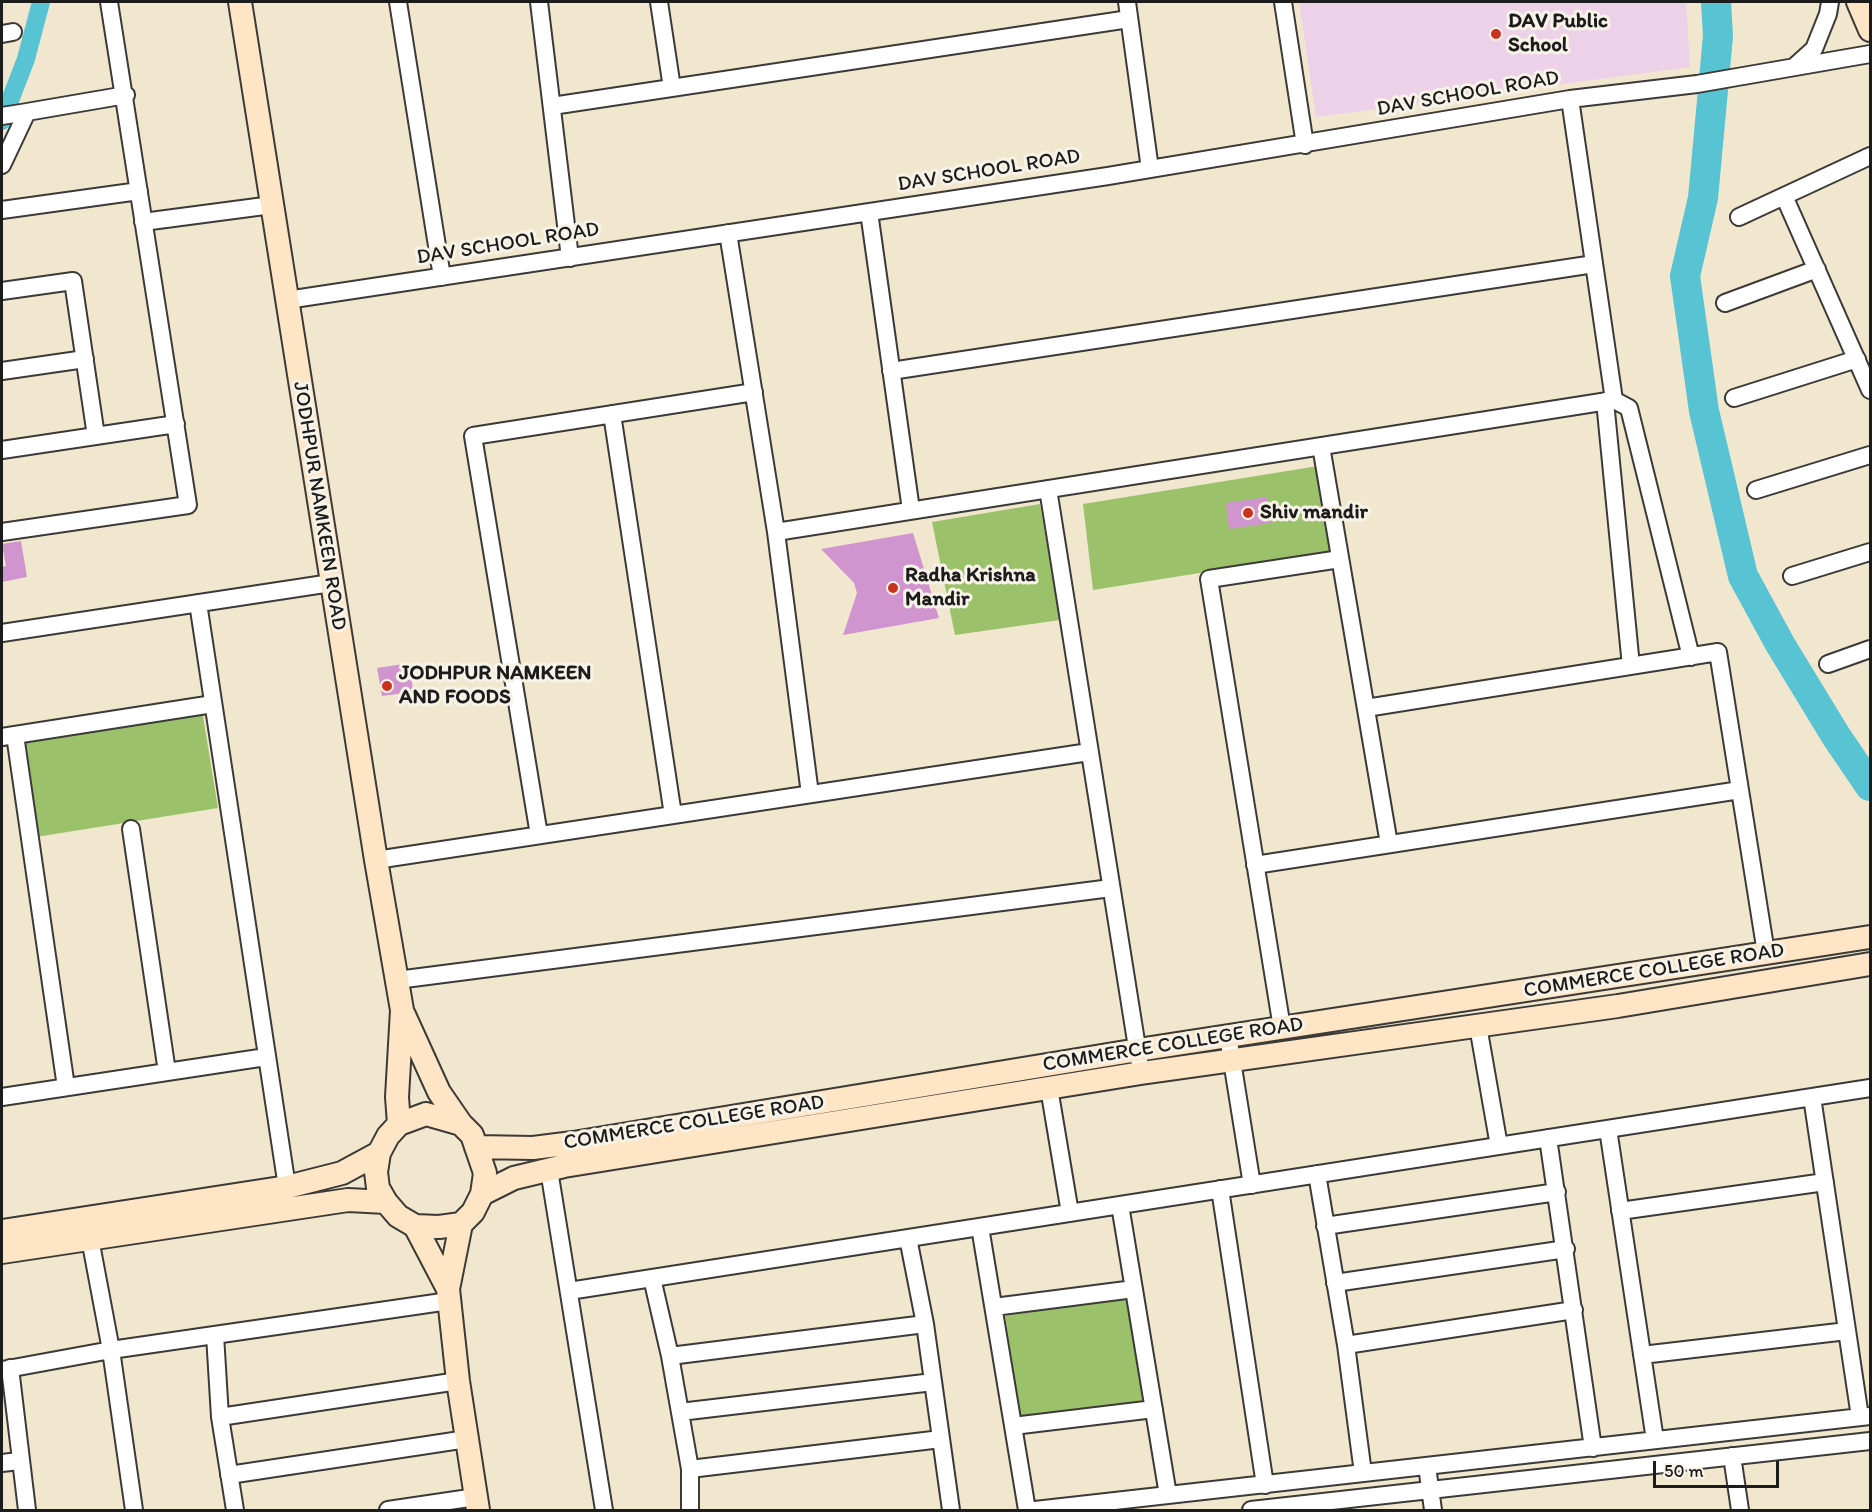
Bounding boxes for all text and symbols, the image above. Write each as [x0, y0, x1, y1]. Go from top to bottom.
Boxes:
place label: DAV Public School [1508, 9, 1608, 59]
marker: DAV Public School [1489, 27, 1503, 41]
street label: DAV SCHOOL ROAD [1375, 66, 1561, 122]
street label: DAV SCHOOL ROAD [896, 144, 1082, 198]
street label: DAV SCHOOL ROAD [415, 217, 601, 271]
street label: JODHPUR NAMKEEN ROAD [287, 380, 351, 632]
place label: Shiv mandir [1260, 500, 1368, 526]
marker: Shiv mandir [1241, 506, 1255, 520]
place label: Radha Krishna Mandir [905, 563, 1036, 613]
marker: Radha Krishna Mandir [886, 581, 900, 595]
place label: JODHPUR NAMKEEN AND FOODS [399, 661, 592, 711]
marker: JODHPUR NAMKEEN AND FOODS [380, 679, 394, 693]
street label: COMMERCE COLLEGE ROAD [1522, 938, 1786, 1004]
street label: COMMERCE COLLEGE ROAD [1041, 1012, 1305, 1078]
street label: COMMERCE COLLEGE ROAD [562, 1090, 826, 1156]
scale bar [1656, 1449, 1782, 1487]
text: 50 m [1664, 1460, 1704, 1482]

